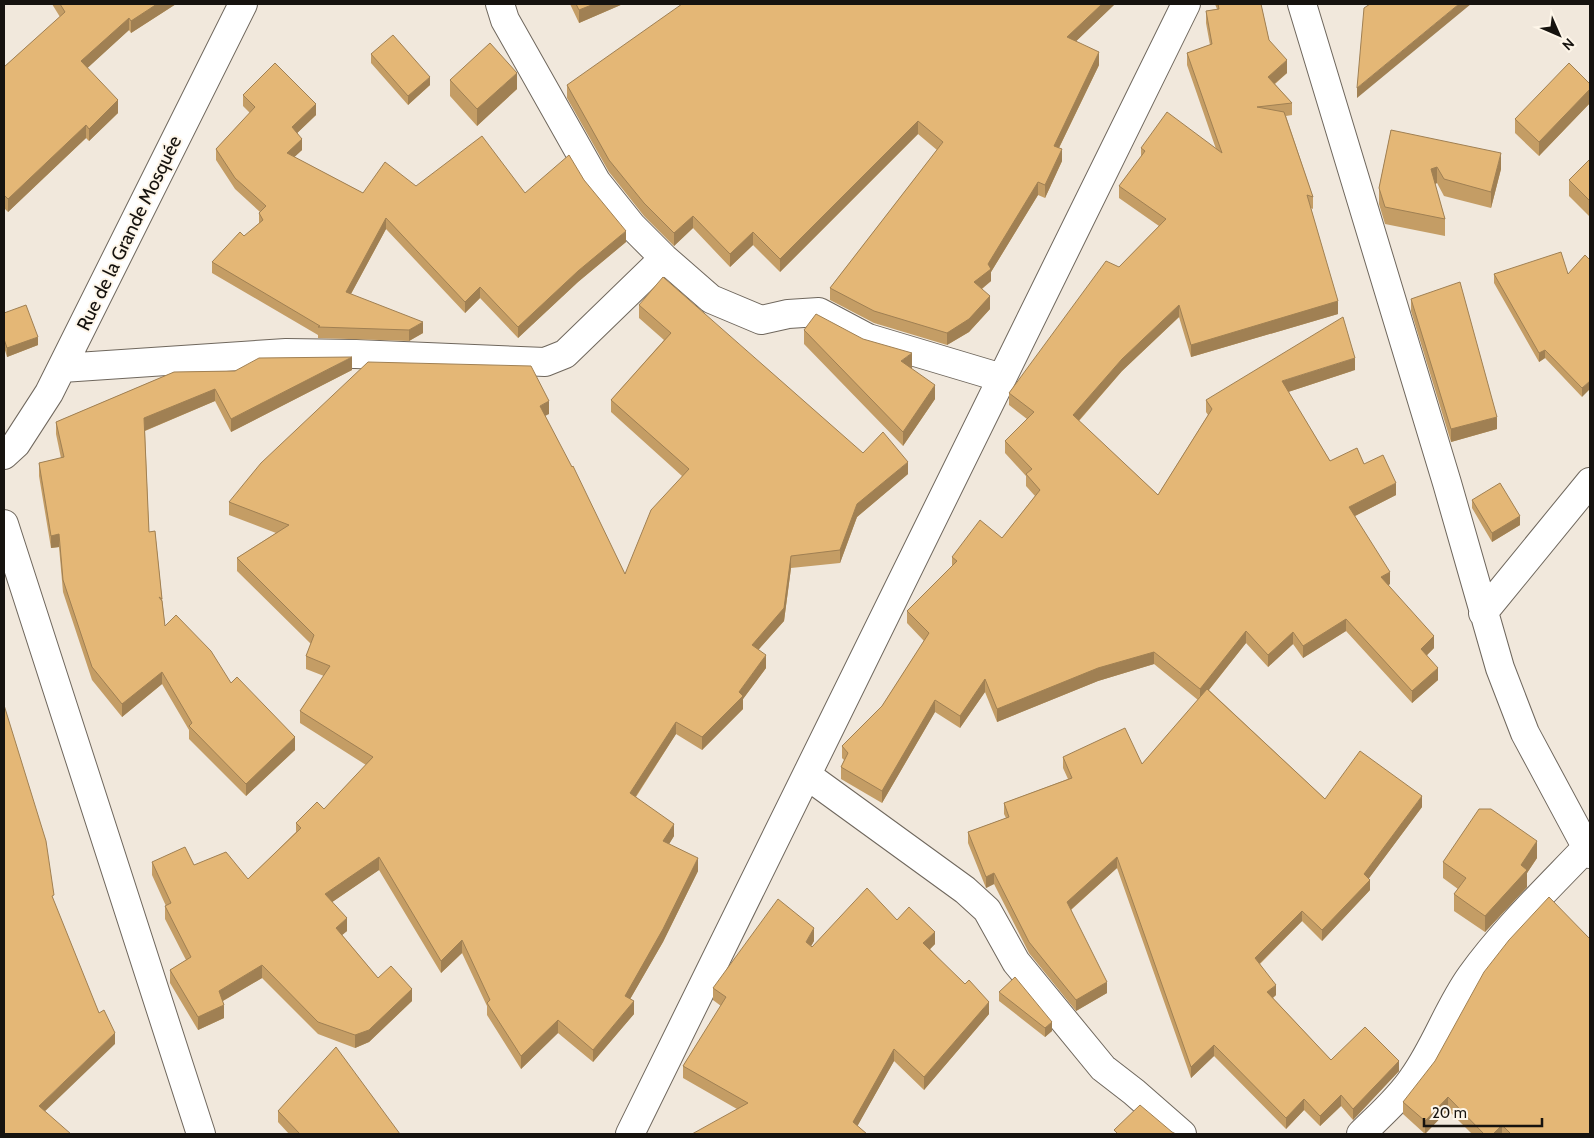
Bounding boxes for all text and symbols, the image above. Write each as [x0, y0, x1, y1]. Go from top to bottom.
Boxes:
north arrow [1534, 10, 1584, 60]
text: N [1558, 34, 1578, 54]
street label: Rue de la Grande Mosquée [72, 132, 186, 334]
scale bar [1424, 1096, 1542, 1128]
text: 20 m [1432, 1104, 1467, 1122]

